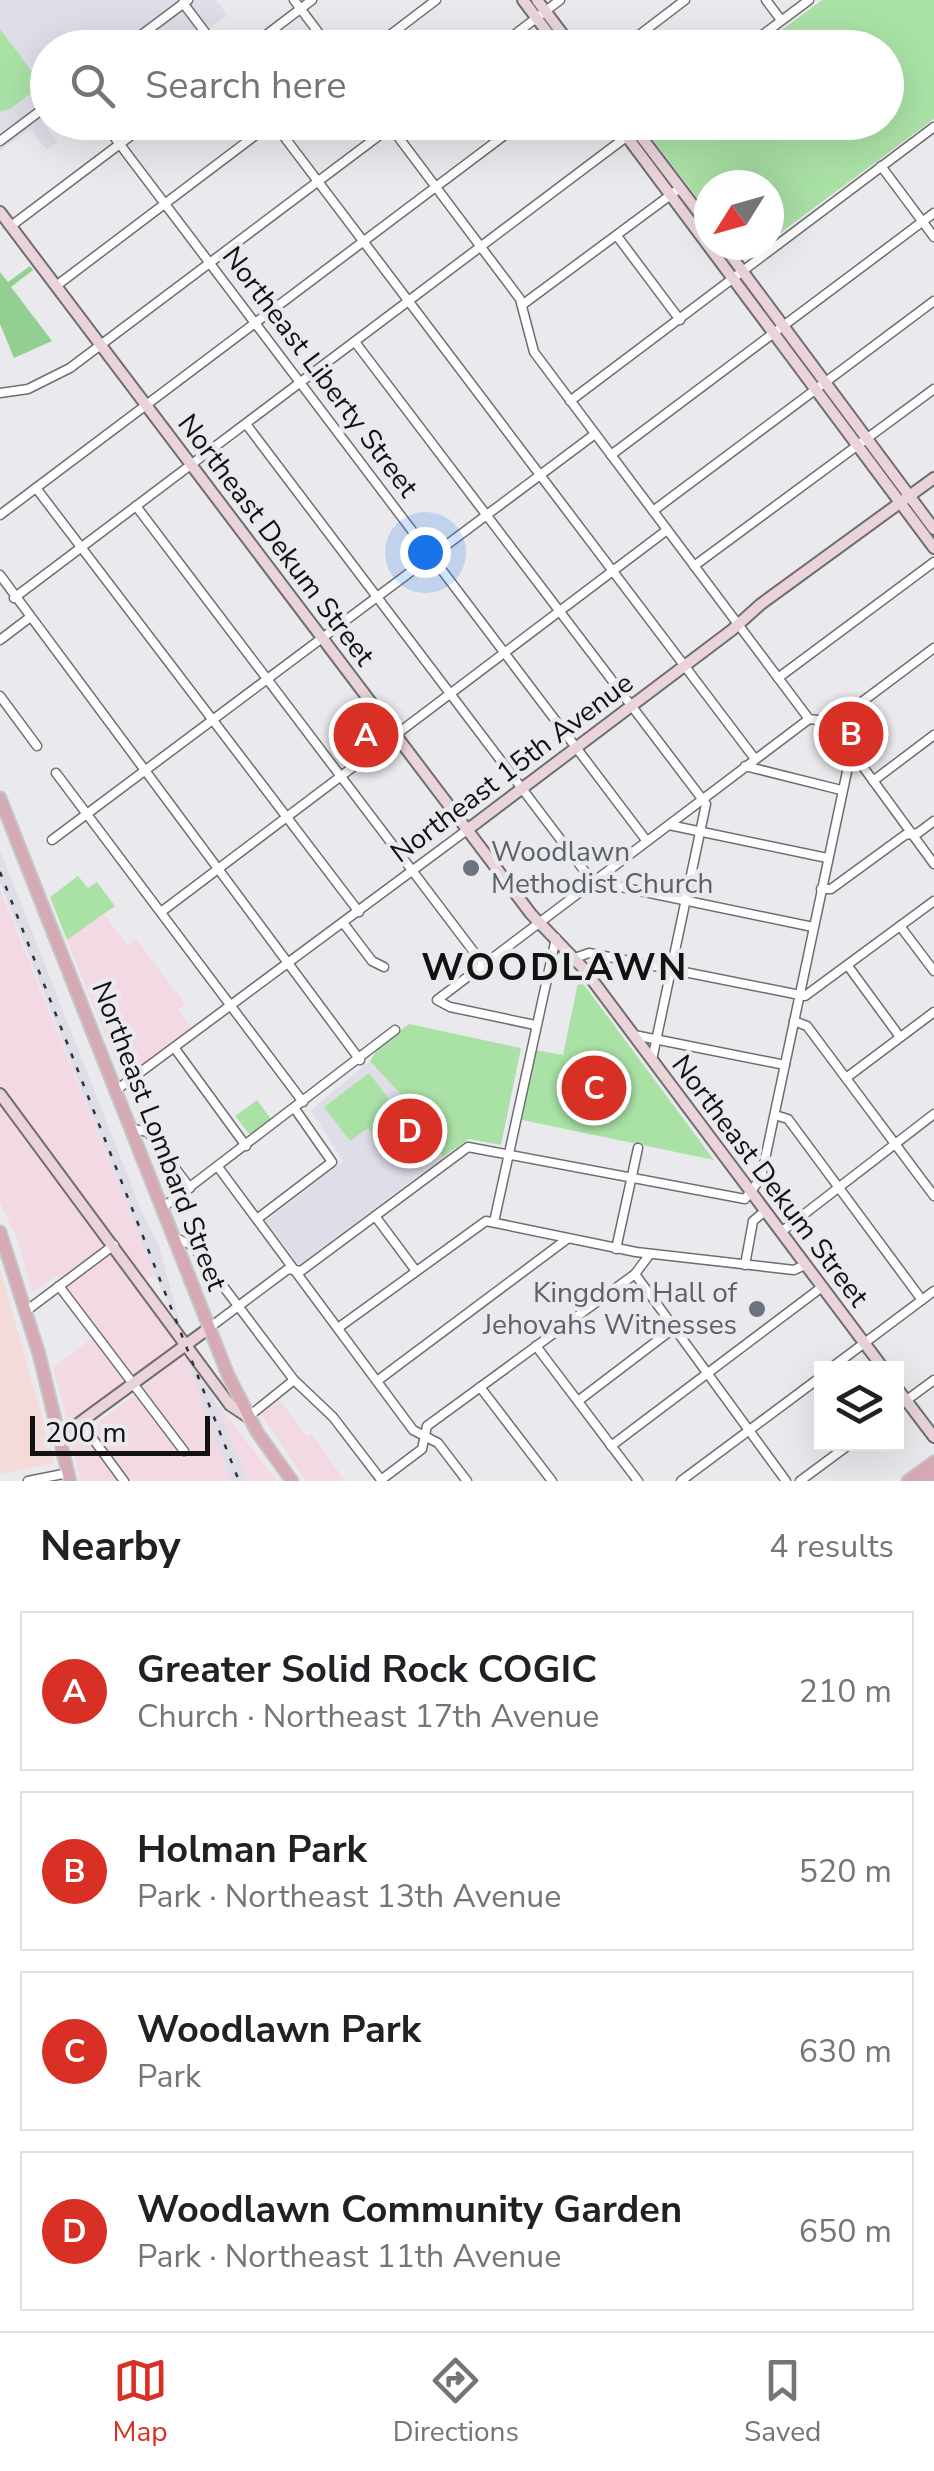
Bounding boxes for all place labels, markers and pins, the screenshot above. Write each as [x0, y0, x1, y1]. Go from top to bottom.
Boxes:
pin: B [818, 696, 884, 772]
pin: A [334, 698, 398, 772]
place label: Woodlawn Methodist Church [491, 833, 713, 903]
marker: Woodlawn Methodist Church [460, 857, 482, 879]
pin: C [562, 1050, 626, 1126]
pin: D [378, 1094, 442, 1168]
place label: Kingdom Hall of Jehovahs Witnesses [482, 1274, 738, 1344]
marker: Kingdom Hall of Jehovahs Witnesses [746, 1298, 768, 1320]

